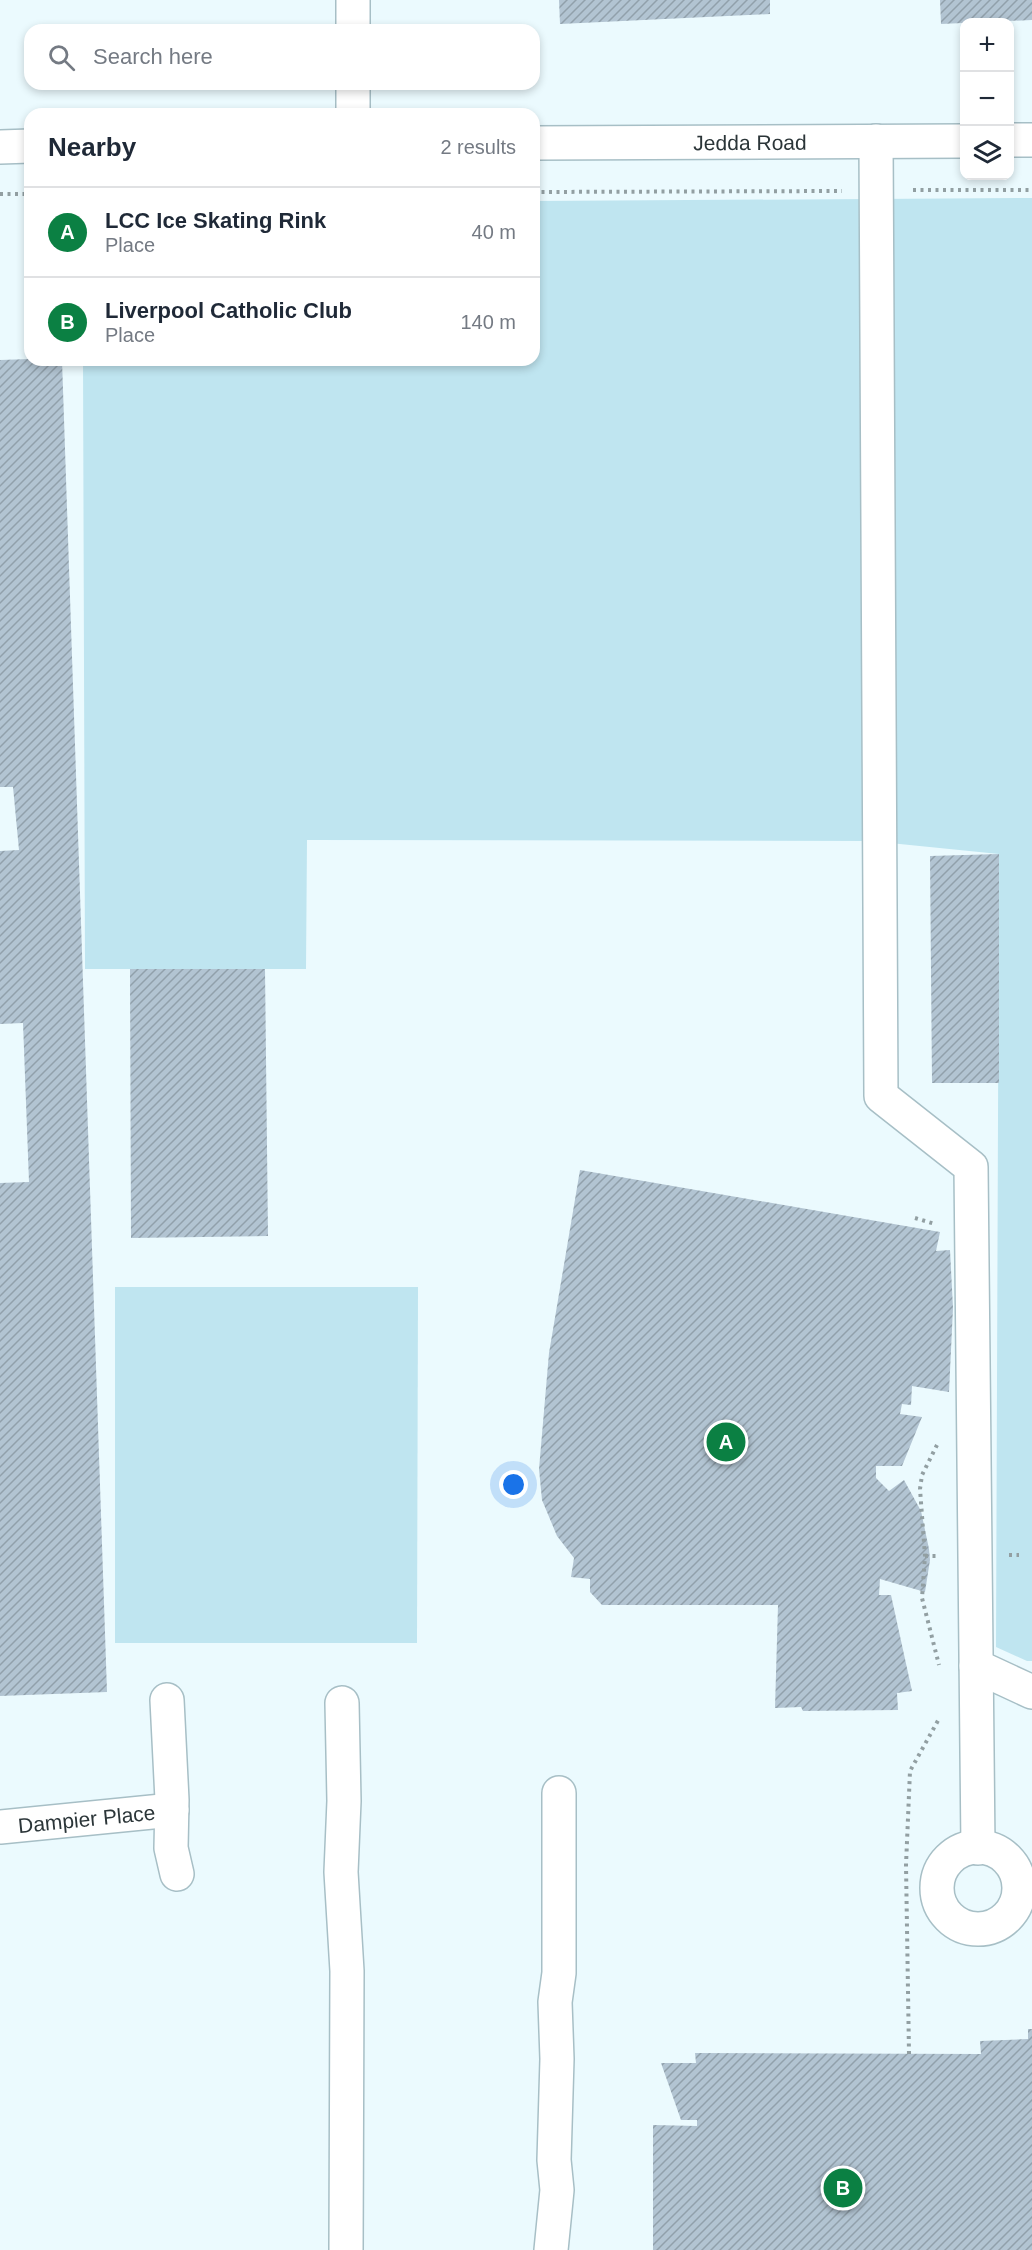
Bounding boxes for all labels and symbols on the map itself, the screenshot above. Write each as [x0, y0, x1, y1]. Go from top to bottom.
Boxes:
street label: Jedda Road [693, 130, 807, 154]
pin: A [706, 1420, 746, 1464]
your location [499, 1470, 528, 1499]
street label: Dampier Place [17, 1800, 156, 1837]
pin: B [824, 2166, 862, 2210]

